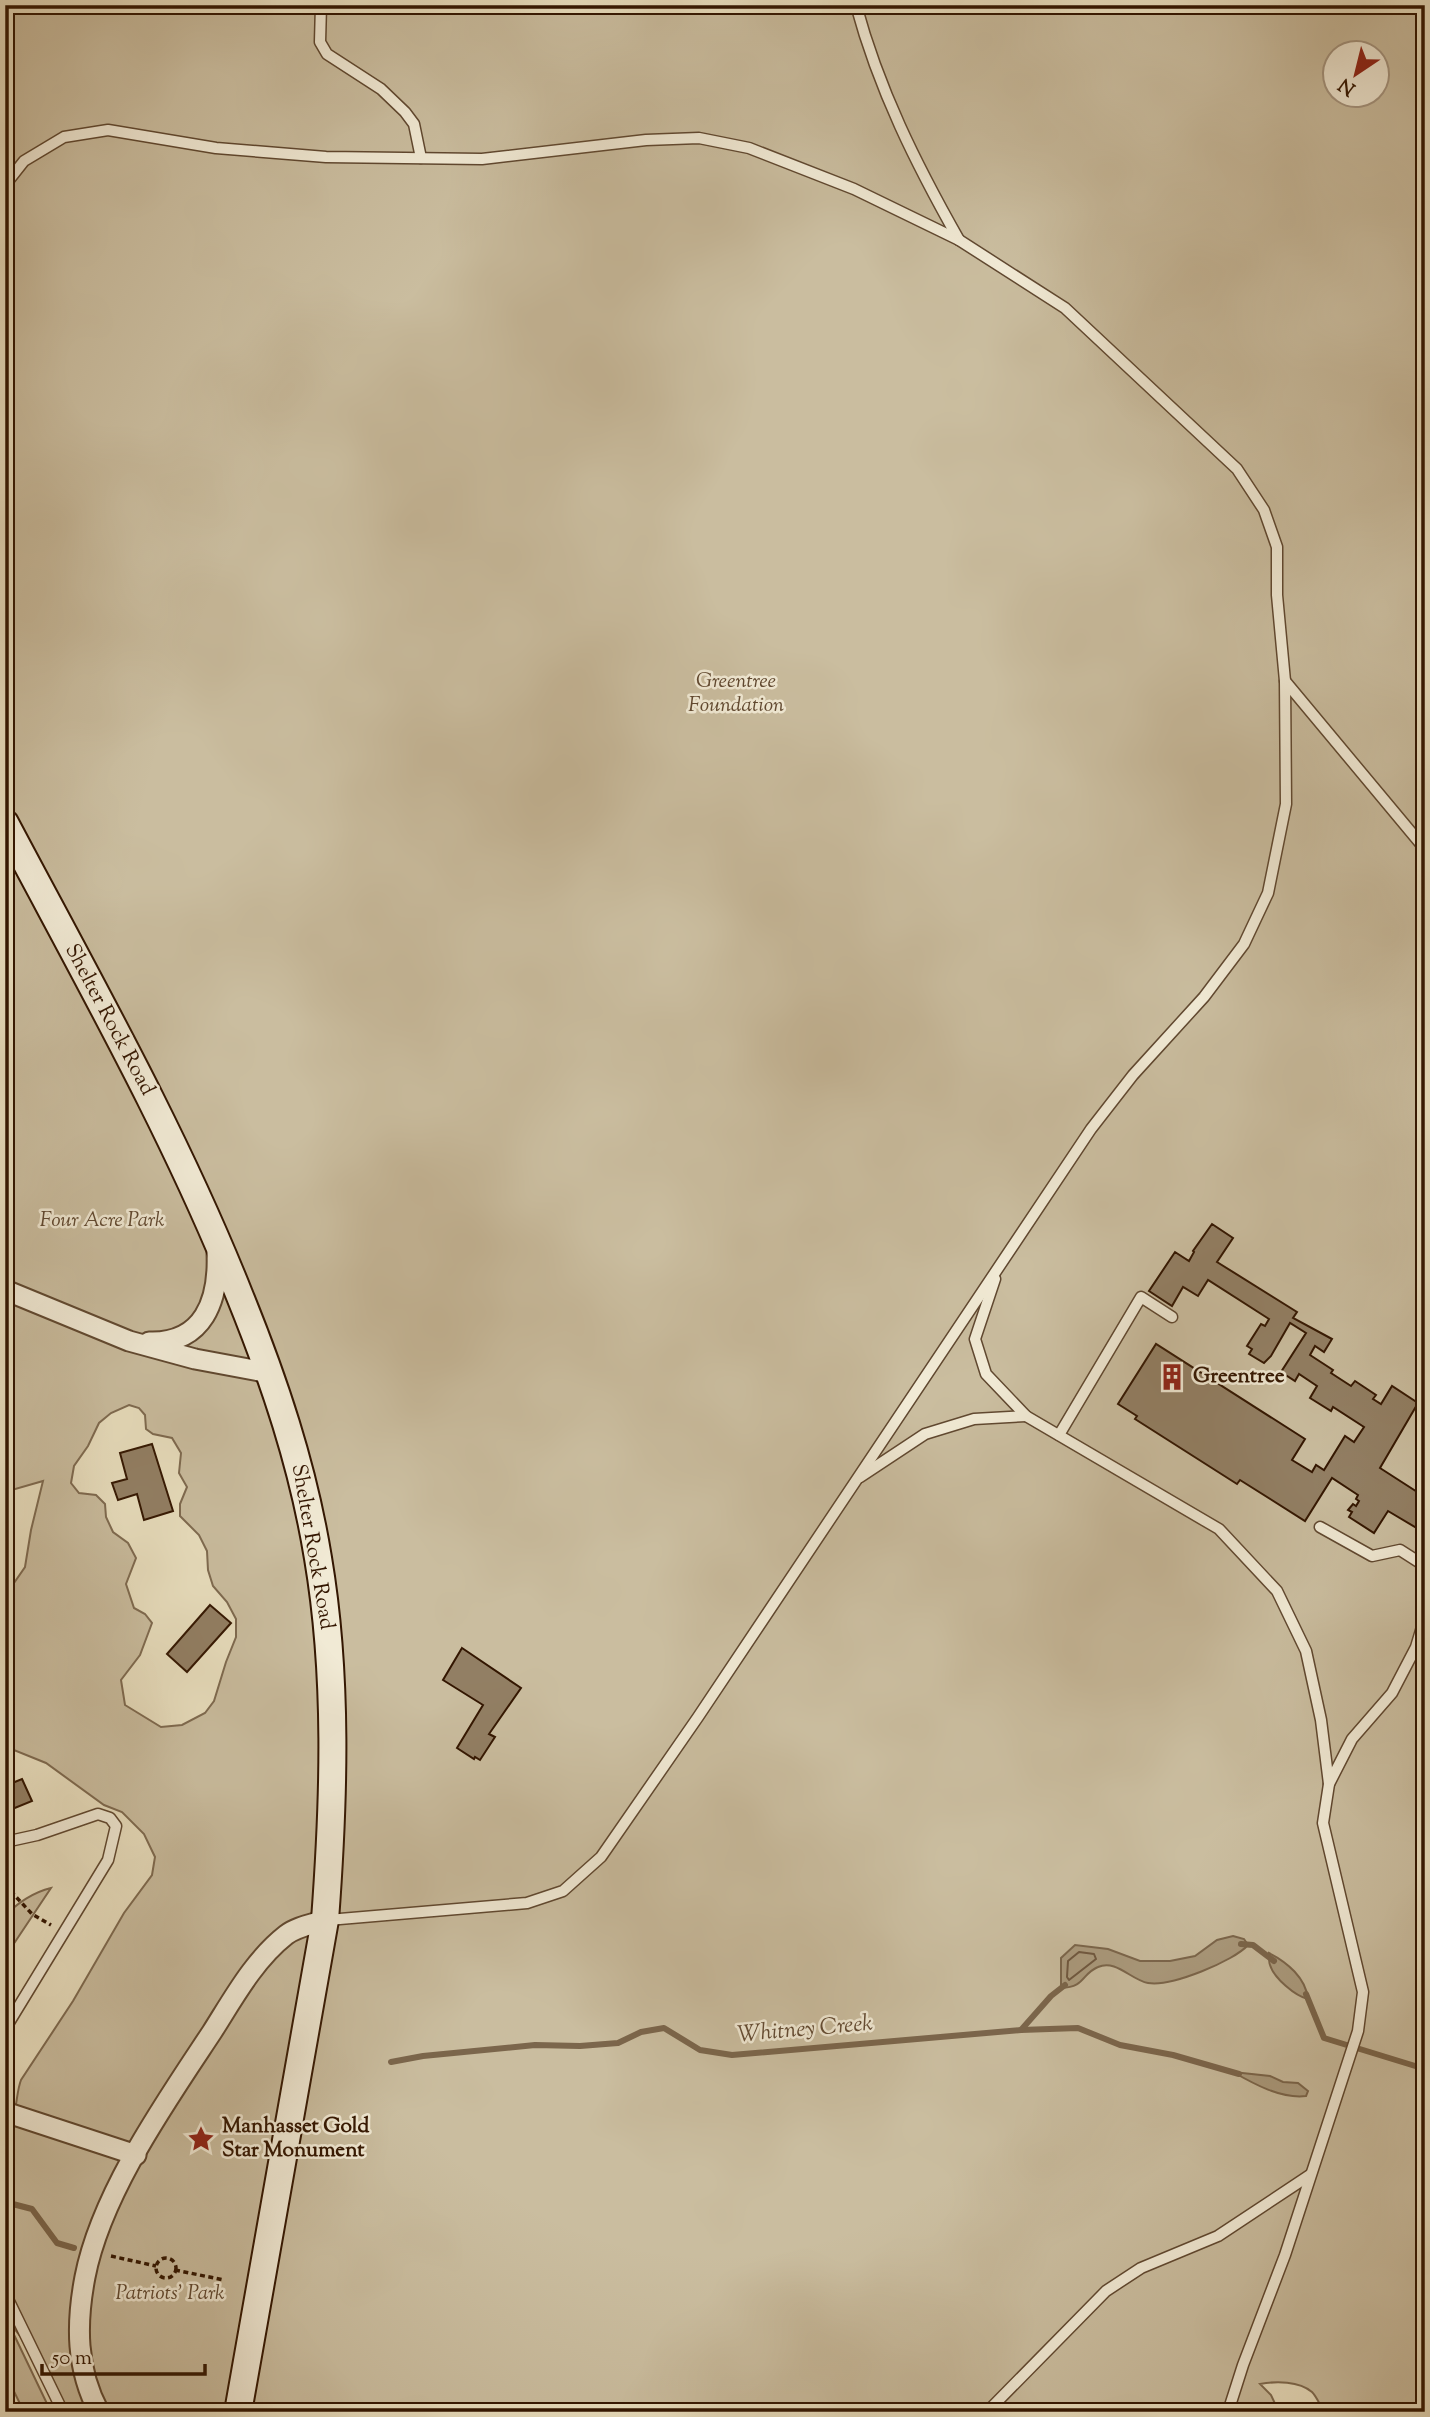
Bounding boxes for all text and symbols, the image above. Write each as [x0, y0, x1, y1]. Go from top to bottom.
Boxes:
north arrow [1322, 38, 1392, 108]
text: N [1334, 70, 1362, 101]
park label: Greentree Foundation [688, 667, 784, 721]
street label: Shelter Rock Road [56, 939, 162, 1101]
park label: Four Acre Park [39, 1206, 165, 1236]
building icon: Greentree [1157, 1362, 1187, 1392]
place label: Greentree [1193, 1362, 1285, 1392]
street label: Shelter Rock Road [283, 1462, 341, 1632]
water label: Whitney Creek [736, 2008, 874, 2052]
place label: Manhasset Gold Star Monument [222, 2112, 369, 2166]
place icon: Manhasset Gold Star Monument [186, 2124, 216, 2154]
park label: Patriots' Park [115, 2279, 225, 2309]
scale bar [42, 2333, 205, 2377]
text: 50 m [51, 2344, 92, 2374]

